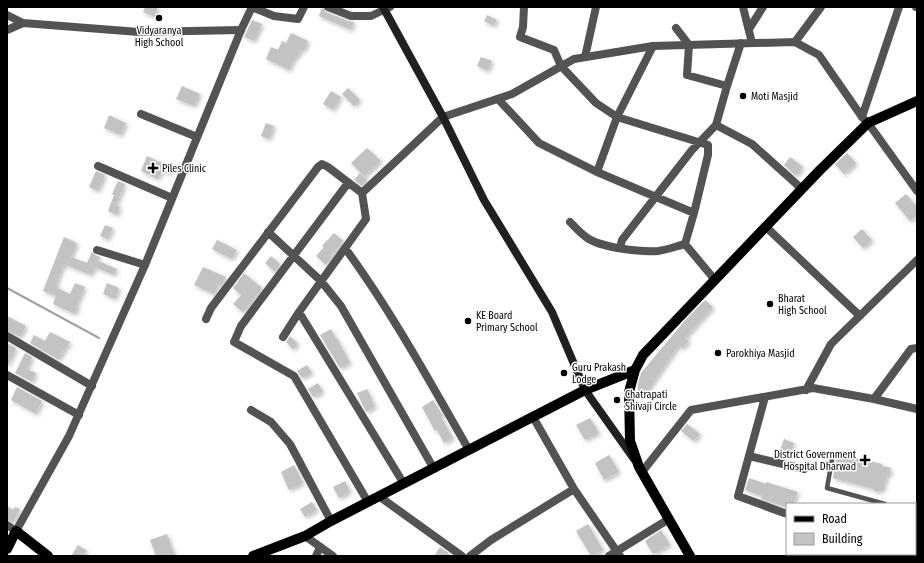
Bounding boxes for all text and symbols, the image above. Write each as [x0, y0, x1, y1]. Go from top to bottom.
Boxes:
marker: Vidyaranya High School [154, 13, 164, 23]
place label: Vidyaranya High School [135, 25, 184, 49]
marker: Moti Masjid [738, 91, 748, 101]
place label: Moti Masjid [751, 91, 798, 103]
marker: Piles Clinic [147, 162, 159, 174]
place label: Piles Clinic [162, 163, 207, 175]
place label: Bharat High School [778, 293, 827, 317]
marker: Bharat High School [765, 299, 775, 309]
place label: KE Board Primary School [476, 310, 538, 334]
marker: KE Board Primary School [463, 316, 473, 326]
marker: Parokhiya Masjid [713, 348, 723, 358]
place label: Parokhiya Masjid [726, 348, 795, 360]
place label: Guru Prakash Lodge [572, 362, 626, 386]
marker: Guru Prakash Lodge [559, 368, 569, 378]
place label: Chatrapati Shivaji Circle [625, 389, 677, 413]
marker: Chatrapati Shivaji Circle [612, 395, 622, 405]
place label: District Government Hospital Dharwad [774, 449, 857, 473]
marker: District Government Hospital Dharwad [859, 454, 871, 466]
legend [786, 503, 916, 555]
text: Road [822, 512, 847, 526]
text: Building [822, 532, 863, 546]

